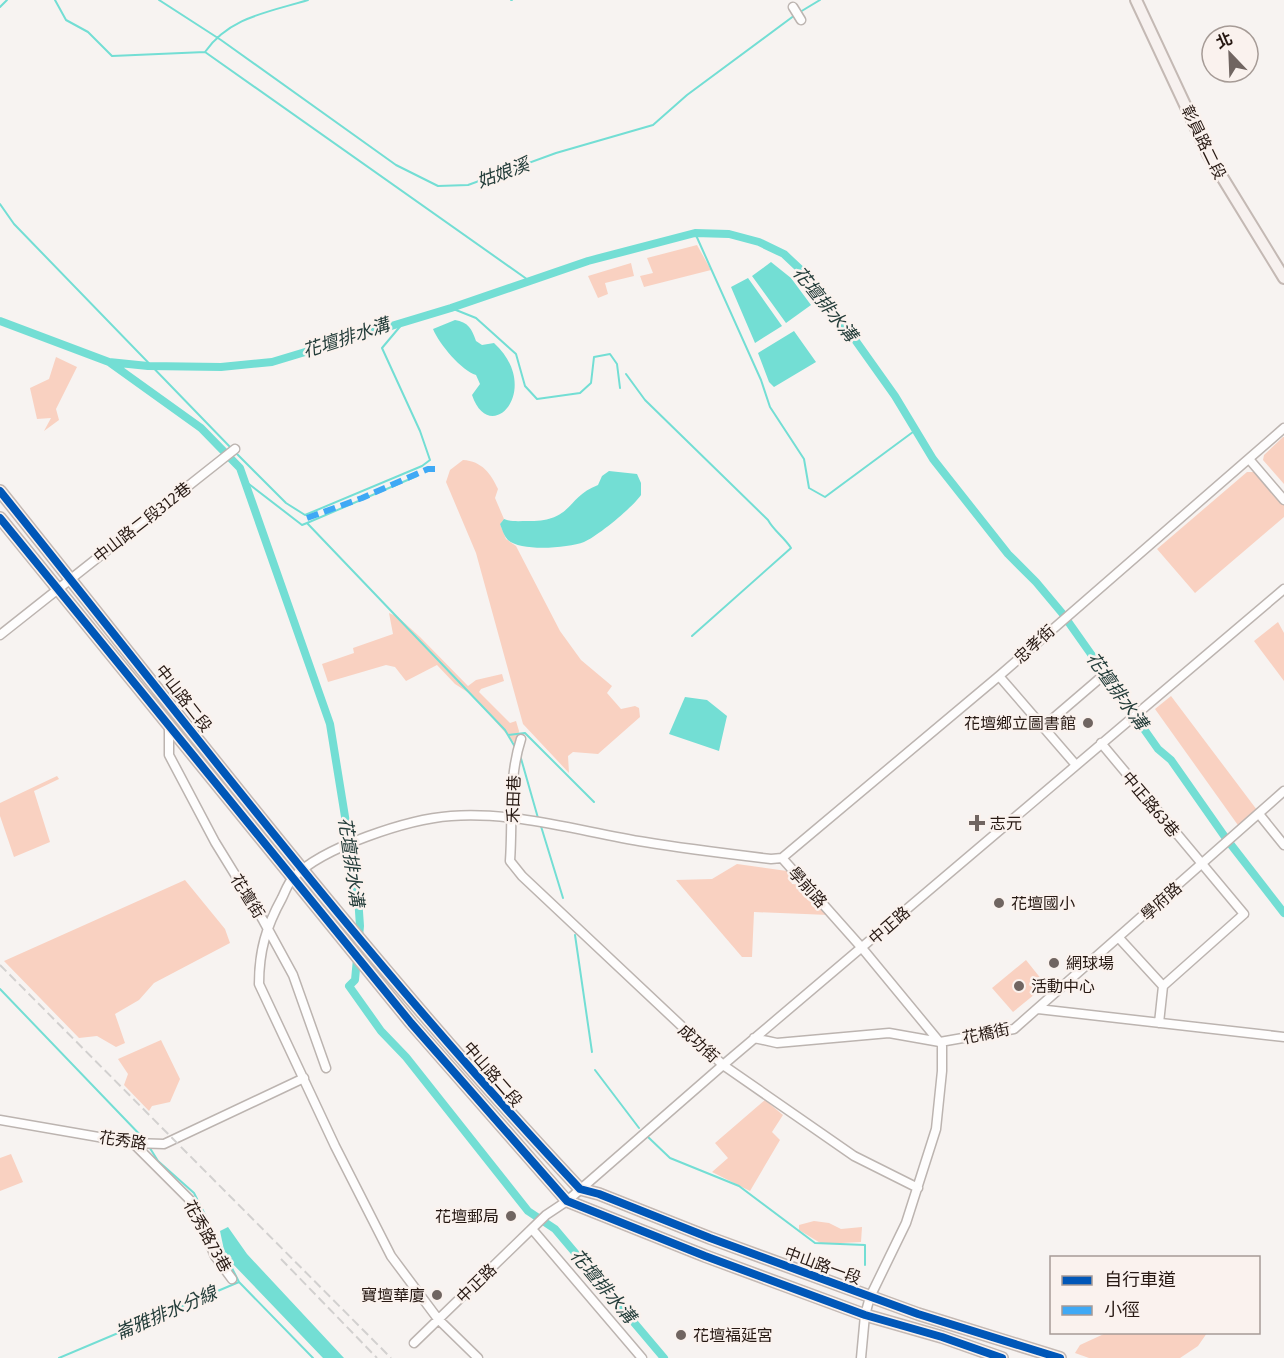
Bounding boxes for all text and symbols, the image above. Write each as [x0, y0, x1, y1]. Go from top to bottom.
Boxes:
north arrow [1200, 24, 1260, 84]
text: 北 [1213, 29, 1235, 52]
street label: 彰員路二段 [1178, 102, 1230, 182]
water label: 姑娘溪 [474, 152, 535, 192]
water label: 花壇排水溝 [789, 262, 864, 348]
water label: 花壇排水溝 [300, 313, 395, 361]
street label: 中山路二段312巷 [90, 478, 194, 566]
street label: 忠孝街 [1010, 621, 1058, 667]
water label: 花壇排水溝 [1082, 648, 1154, 736]
street label: 中山路二段 [152, 661, 216, 735]
place label: 花壇鄉立圖書館 [964, 714, 1076, 732]
marker: 花壇鄉立圖書館 [1081, 716, 1095, 730]
street label: 中正路63巷 [1119, 768, 1183, 840]
street label: 禾田巷 [503, 775, 523, 823]
marker: 志元 [968, 814, 986, 832]
place label: 志元 [990, 814, 1022, 832]
water label: 花壇排水溝 [335, 816, 369, 911]
street label: 學前路 [785, 863, 831, 911]
street label: 花壇街 [228, 871, 268, 921]
street label: 學府路 [1137, 878, 1185, 924]
place label: 花壇國小 [1011, 894, 1075, 912]
marker: 花壇國小 [992, 896, 1006, 910]
street label: 中正路 [865, 902, 913, 948]
place label: 網球場 [1066, 954, 1114, 972]
marker: 網球場 [1047, 956, 1061, 970]
place label: 活動中心 [1031, 977, 1095, 995]
marker: 活動中心 [1012, 979, 1026, 993]
street label: 花橋街 [961, 1019, 1011, 1047]
street label: 成功街 [675, 1020, 723, 1066]
street label: 中山路二段 [460, 1038, 526, 1110]
street label: 花秀路 [98, 1128, 148, 1152]
street label: 花秀路73巷 [181, 1197, 235, 1275]
place label: 花壇郵局 [435, 1207, 499, 1225]
marker: 花壇郵局 [504, 1209, 518, 1223]
street label: 中山路一段 [782, 1243, 864, 1287]
water label: 花壇排水溝 [566, 1244, 642, 1329]
legend [1050, 1256, 1260, 1334]
street label: 中正路 [452, 1260, 500, 1306]
text: 自行車道 [1104, 1269, 1176, 1290]
water label: 崙雅排水分線 [112, 1281, 221, 1343]
place label: 寶壇華廈 [361, 1286, 425, 1304]
marker: 寶壇華廈 [430, 1288, 444, 1302]
text: 小徑 [1104, 1299, 1140, 1320]
place label: 花壇福延宮 [693, 1326, 773, 1344]
marker: 花壇福延宮 [674, 1328, 688, 1342]

